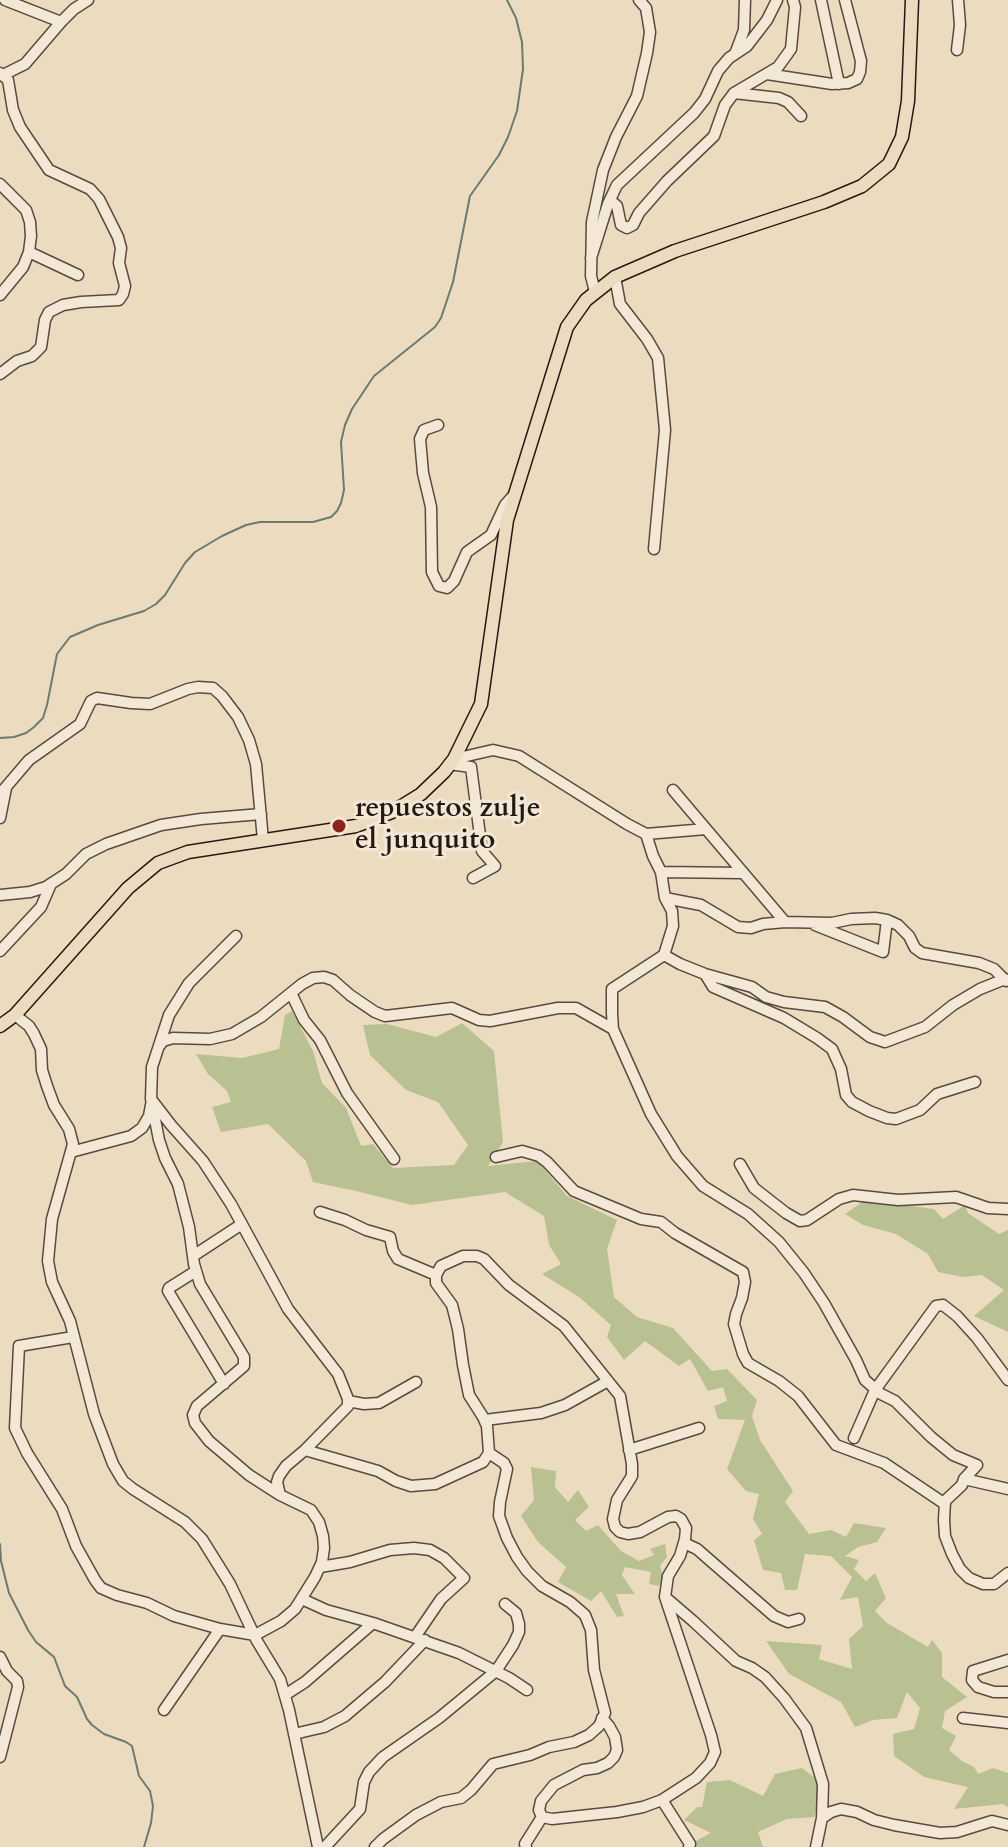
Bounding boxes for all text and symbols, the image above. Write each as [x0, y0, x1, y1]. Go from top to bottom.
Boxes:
place label: repuestos zulje el junquito [355, 793, 541, 859]
marker: repuestos zulje el junquito [330, 817, 348, 835]

